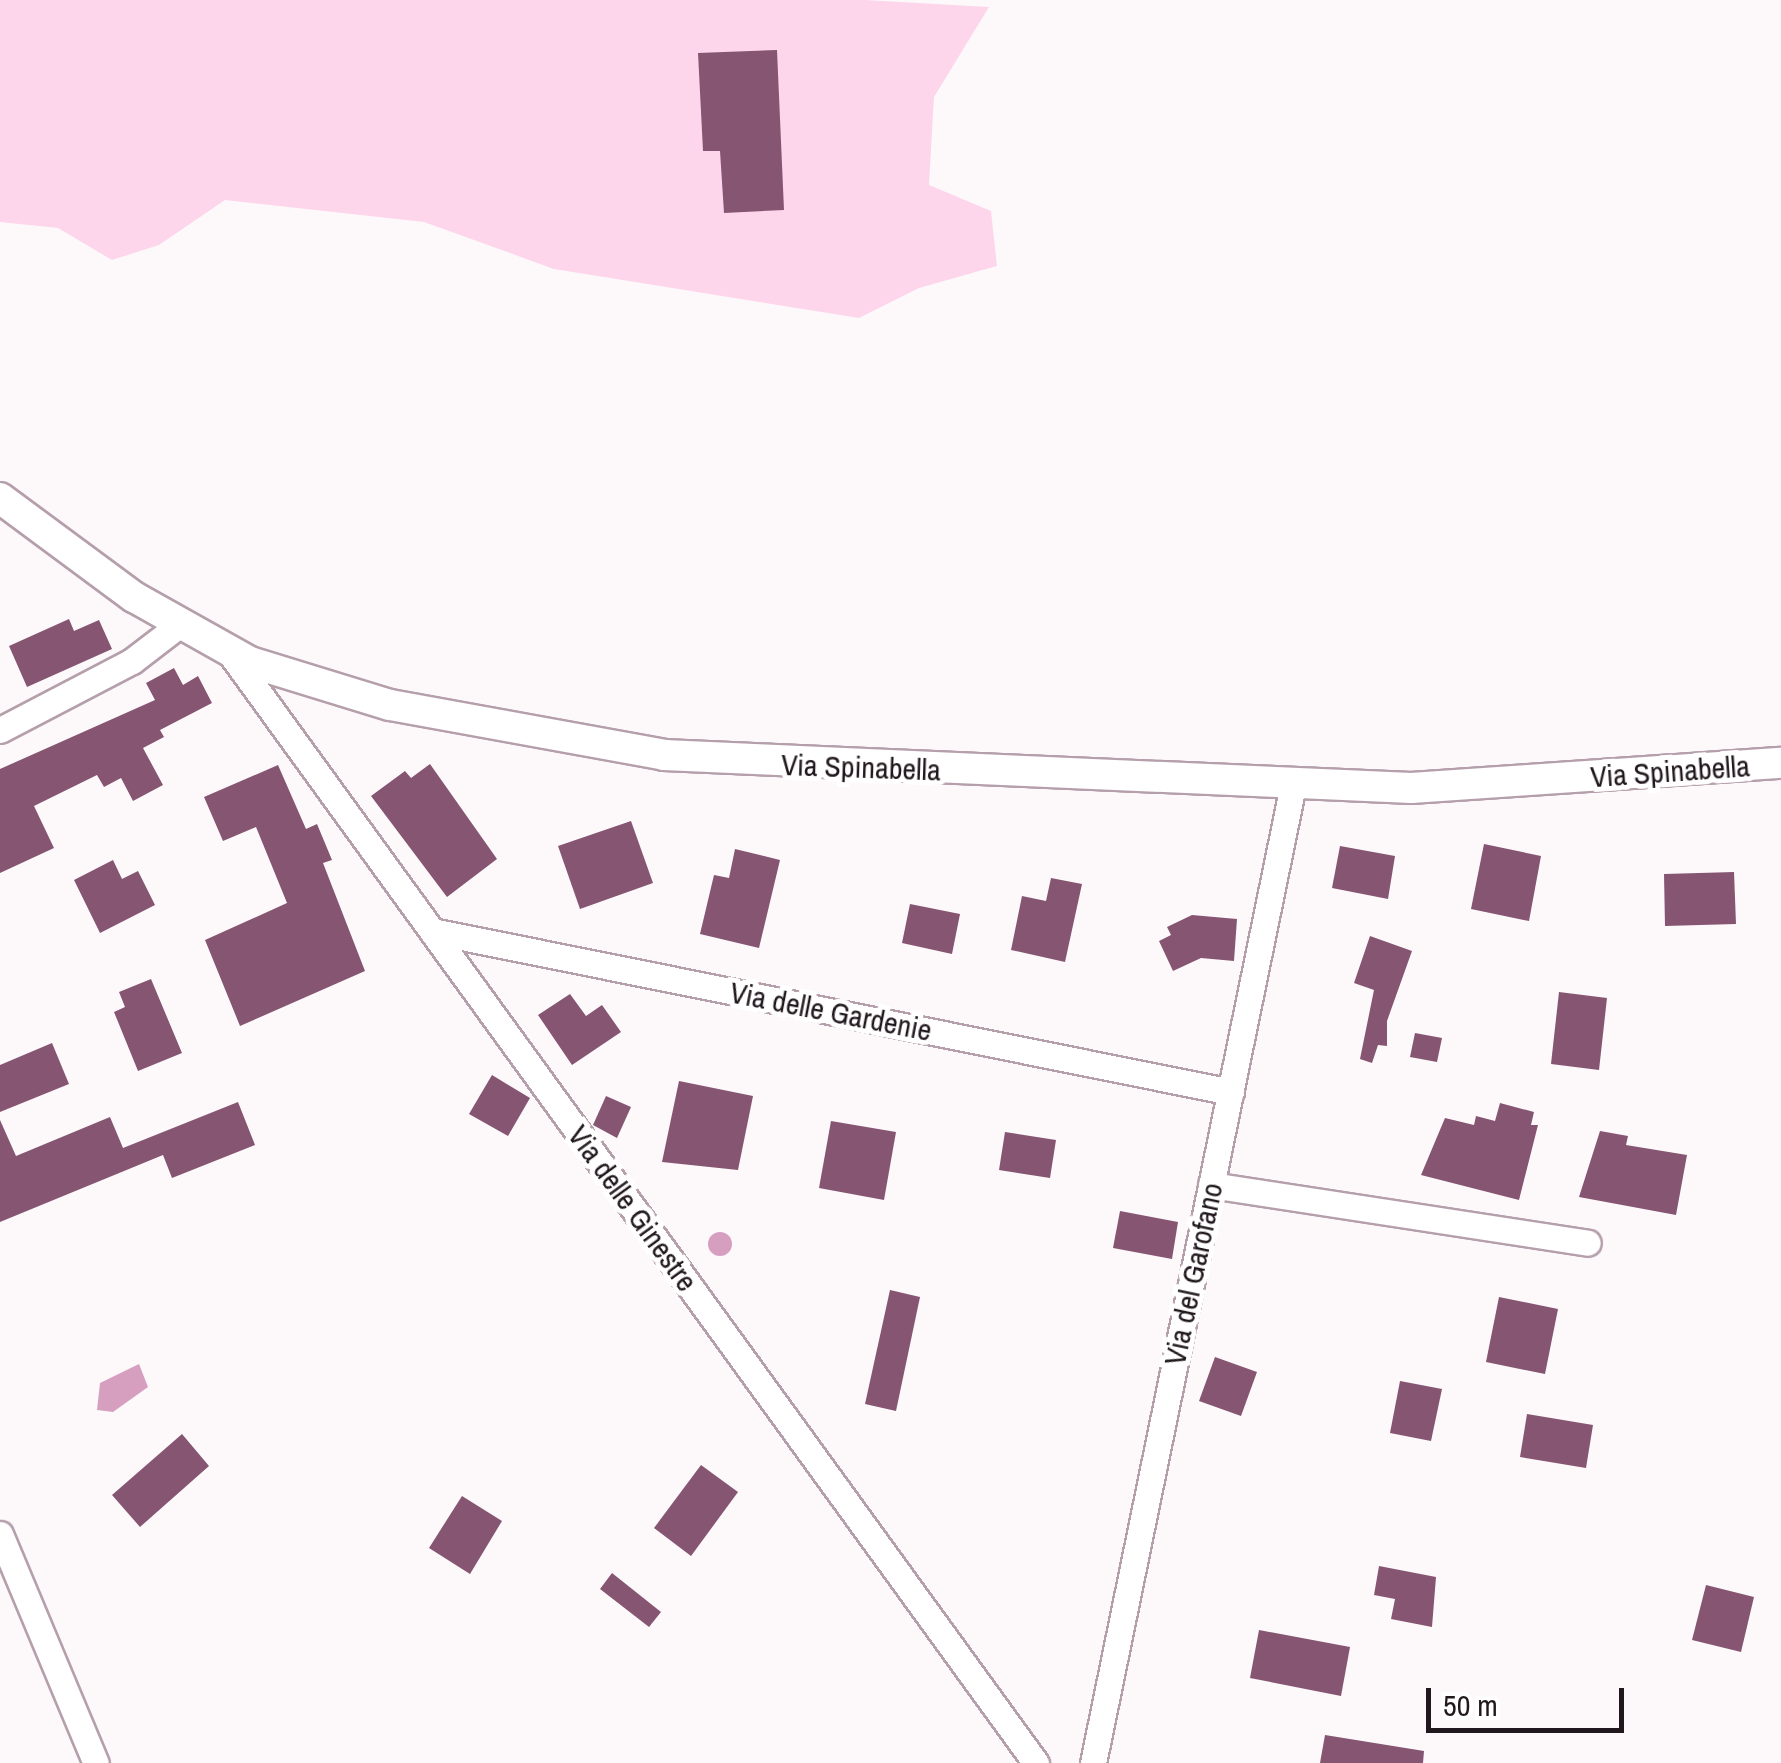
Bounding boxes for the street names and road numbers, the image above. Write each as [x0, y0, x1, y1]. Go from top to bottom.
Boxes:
street label: Via Spinabella [781, 746, 941, 788]
street label: Via Spinabella [1589, 747, 1751, 795]
street label: Via delle Gardenie [727, 974, 935, 1048]
street label: Via delle Ginestre [561, 1118, 705, 1298]
street label: Via del Garofano [1156, 1179, 1230, 1369]

